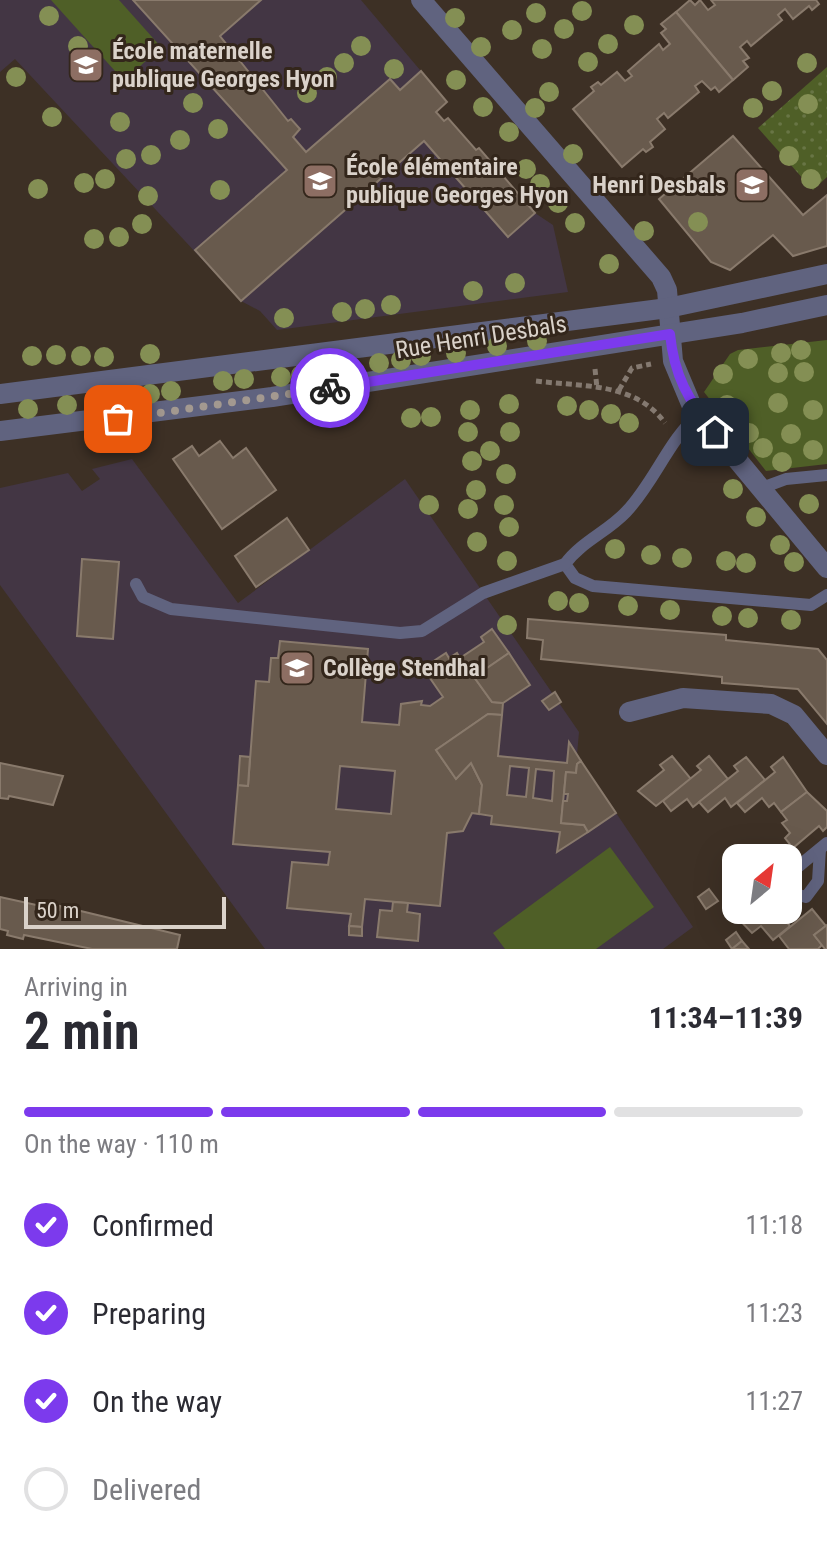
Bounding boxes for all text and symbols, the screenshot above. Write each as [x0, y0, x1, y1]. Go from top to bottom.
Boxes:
place label: École maternelle publique Georges Hyon [112, 37, 335, 93]
school or university icon: École maternelle publique Georges Hyon [67, 46, 105, 84]
place label: École élémentaire publique Georges Hyon [346, 153, 569, 209]
school or university icon: École élémentaire publique Georges Hyon [301, 162, 339, 200]
school or university icon: Henri Desbals [733, 166, 771, 204]
place label: Henri Desbals [592, 171, 726, 199]
street label: Rue Henri Desbals [393, 310, 569, 364]
courier [290, 348, 370, 428]
icon: bike [308, 366, 352, 410]
pin [84, 385, 152, 453]
icon: bag [96, 397, 140, 441]
pin [681, 398, 749, 466]
icon: home [693, 410, 737, 454]
school or university icon: Collège Stendhal [278, 649, 316, 687]
place label: Collège Stendhal [323, 654, 486, 682]
north arrow [722, 844, 802, 924]
map controls [722, 844, 802, 924]
scale bar [24, 893, 226, 929]
text: 50 m [36, 898, 79, 923]
text: Arriving in [24, 972, 128, 1002]
text: 11:34–11:39 [649, 1000, 803, 1035]
text: 2 min [24, 1001, 140, 1062]
text: On the way · 110 m [24, 1129, 219, 1159]
icon: check [24, 1203, 68, 1247]
text: Confirmed [92, 1208, 214, 1243]
text: 11:18 [746, 1210, 803, 1240]
icon: check [24, 1291, 68, 1335]
text: Preparing [92, 1296, 206, 1331]
text: 11:23 [746, 1298, 803, 1328]
icon: check [24, 1379, 68, 1423]
text: On the way [92, 1384, 222, 1419]
text: 11:27 [746, 1386, 803, 1416]
text: Delivered [92, 1472, 201, 1507]

